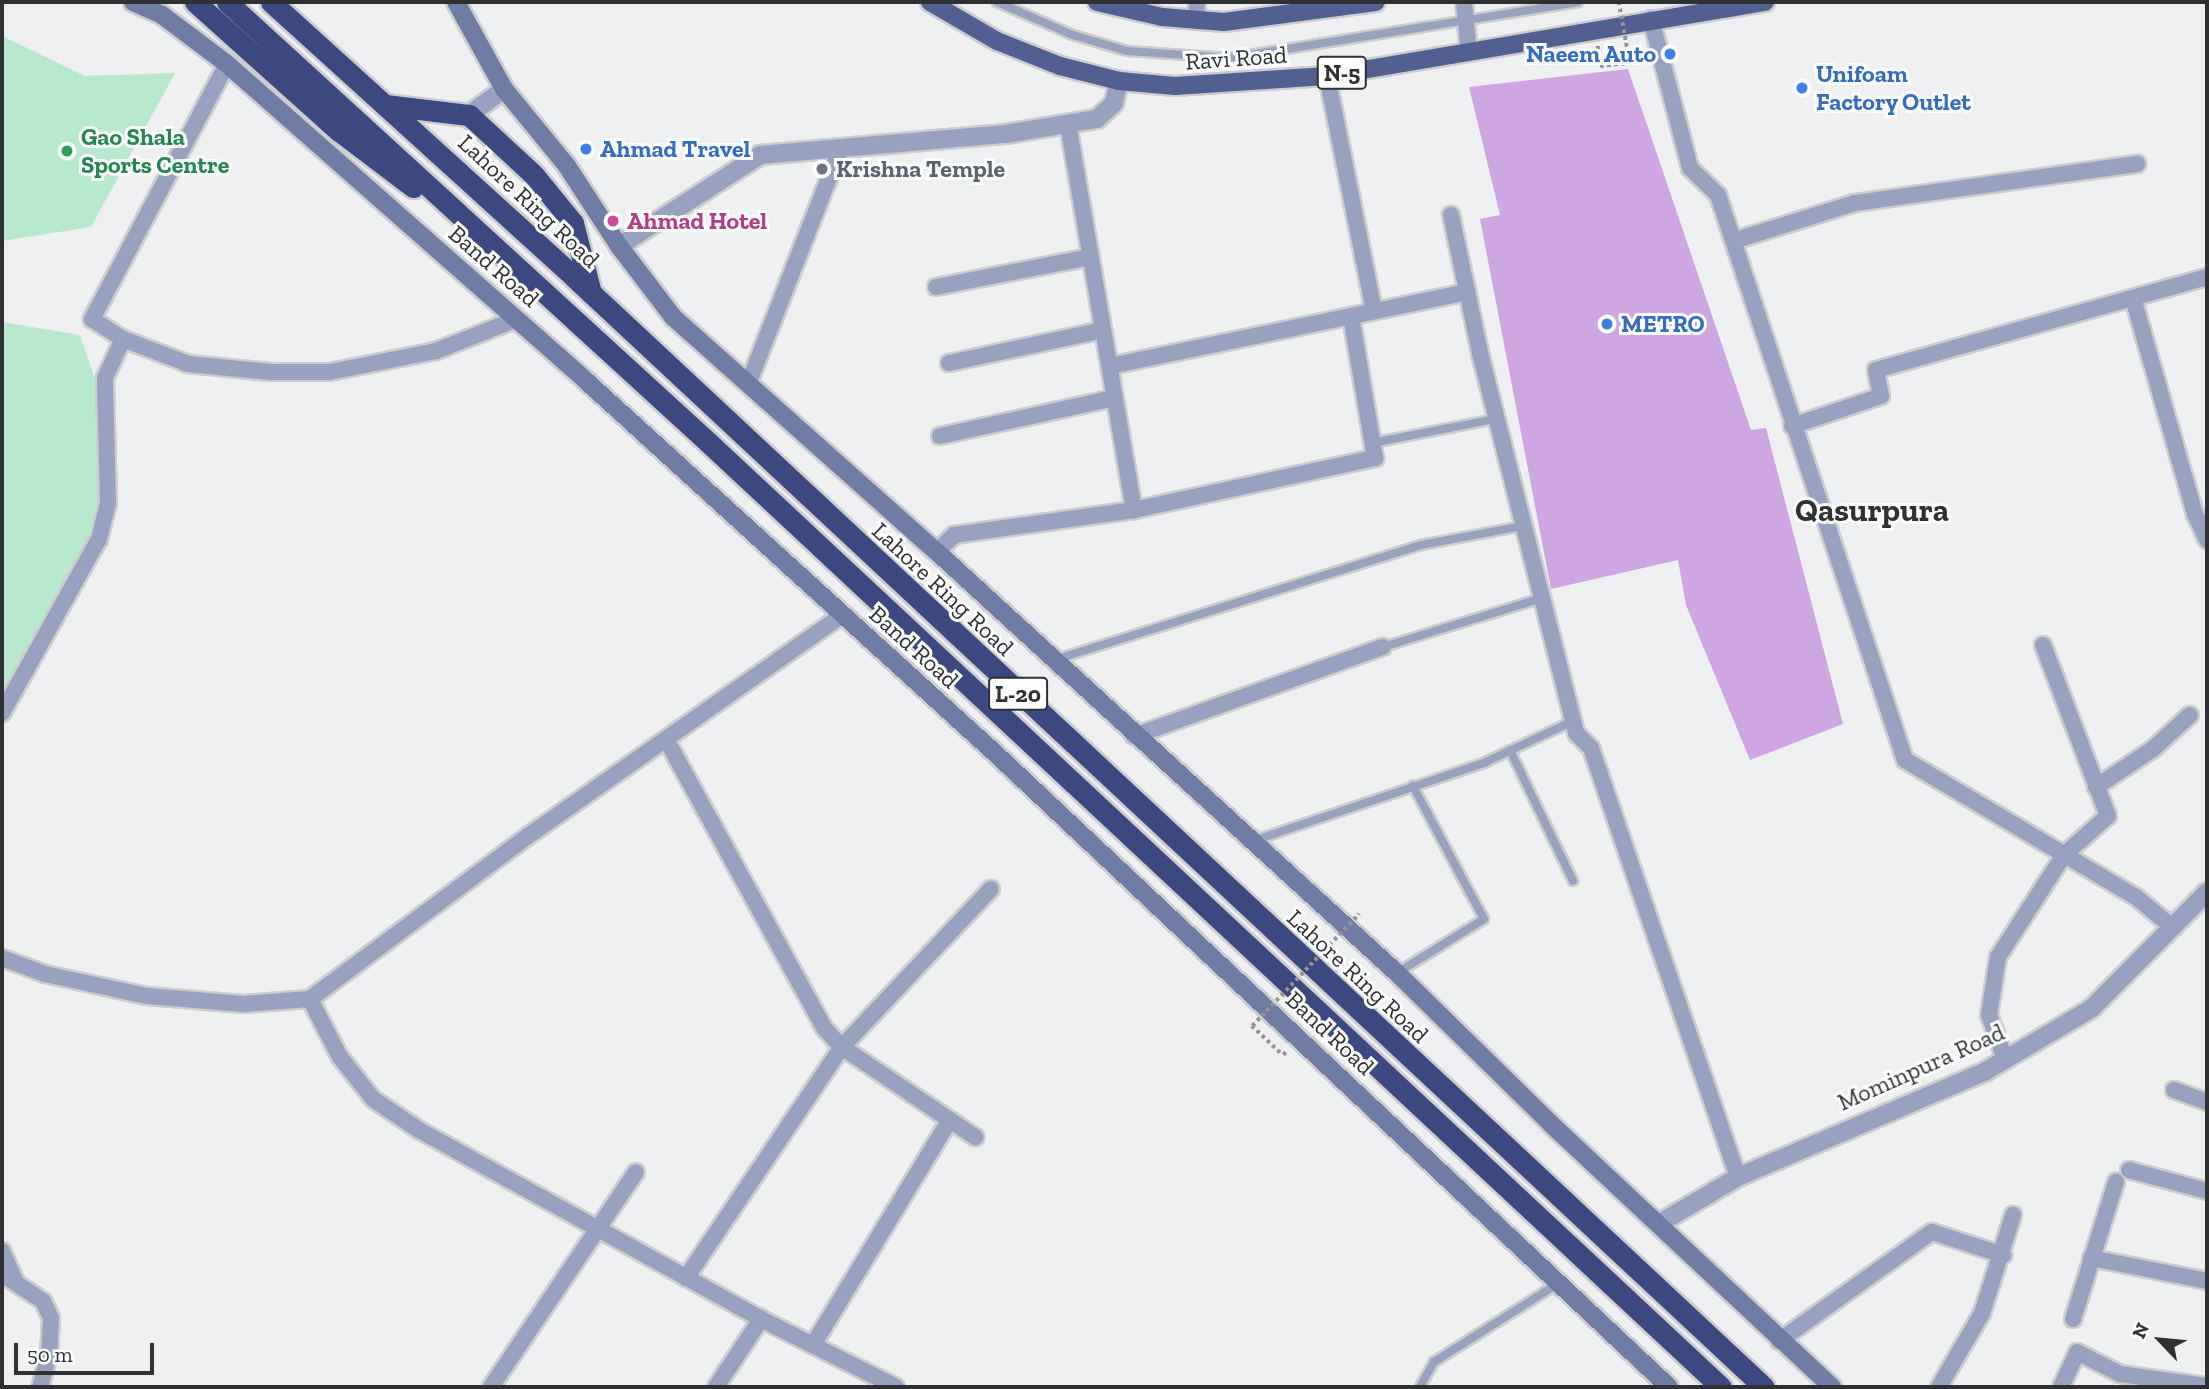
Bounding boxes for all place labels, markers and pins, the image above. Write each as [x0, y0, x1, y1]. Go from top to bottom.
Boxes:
place label: Naeem Auto [1525, 40, 1656, 68]
marker: Naeem Auto [1662, 46, 1678, 62]
place label: Unifoam Factory Outlet [1816, 60, 1971, 116]
marker: Unifoam Factory Outlet [1794, 80, 1810, 96]
place label: Gao Shala Sports Centre [81, 123, 229, 179]
place label: Ahmad Travel [600, 135, 750, 163]
marker: Ahmad Travel [578, 141, 594, 157]
marker: Gao Shala Sports Centre [59, 143, 75, 159]
place label: Krishna Temple [836, 155, 1005, 183]
marker: Krishna Temple [814, 161, 830, 177]
place label: Ahmad Hotel [627, 207, 767, 235]
marker: Ahmad Hotel [605, 213, 621, 229]
place label: METRO [1621, 310, 1705, 338]
marker: METRO [1599, 316, 1615, 332]

